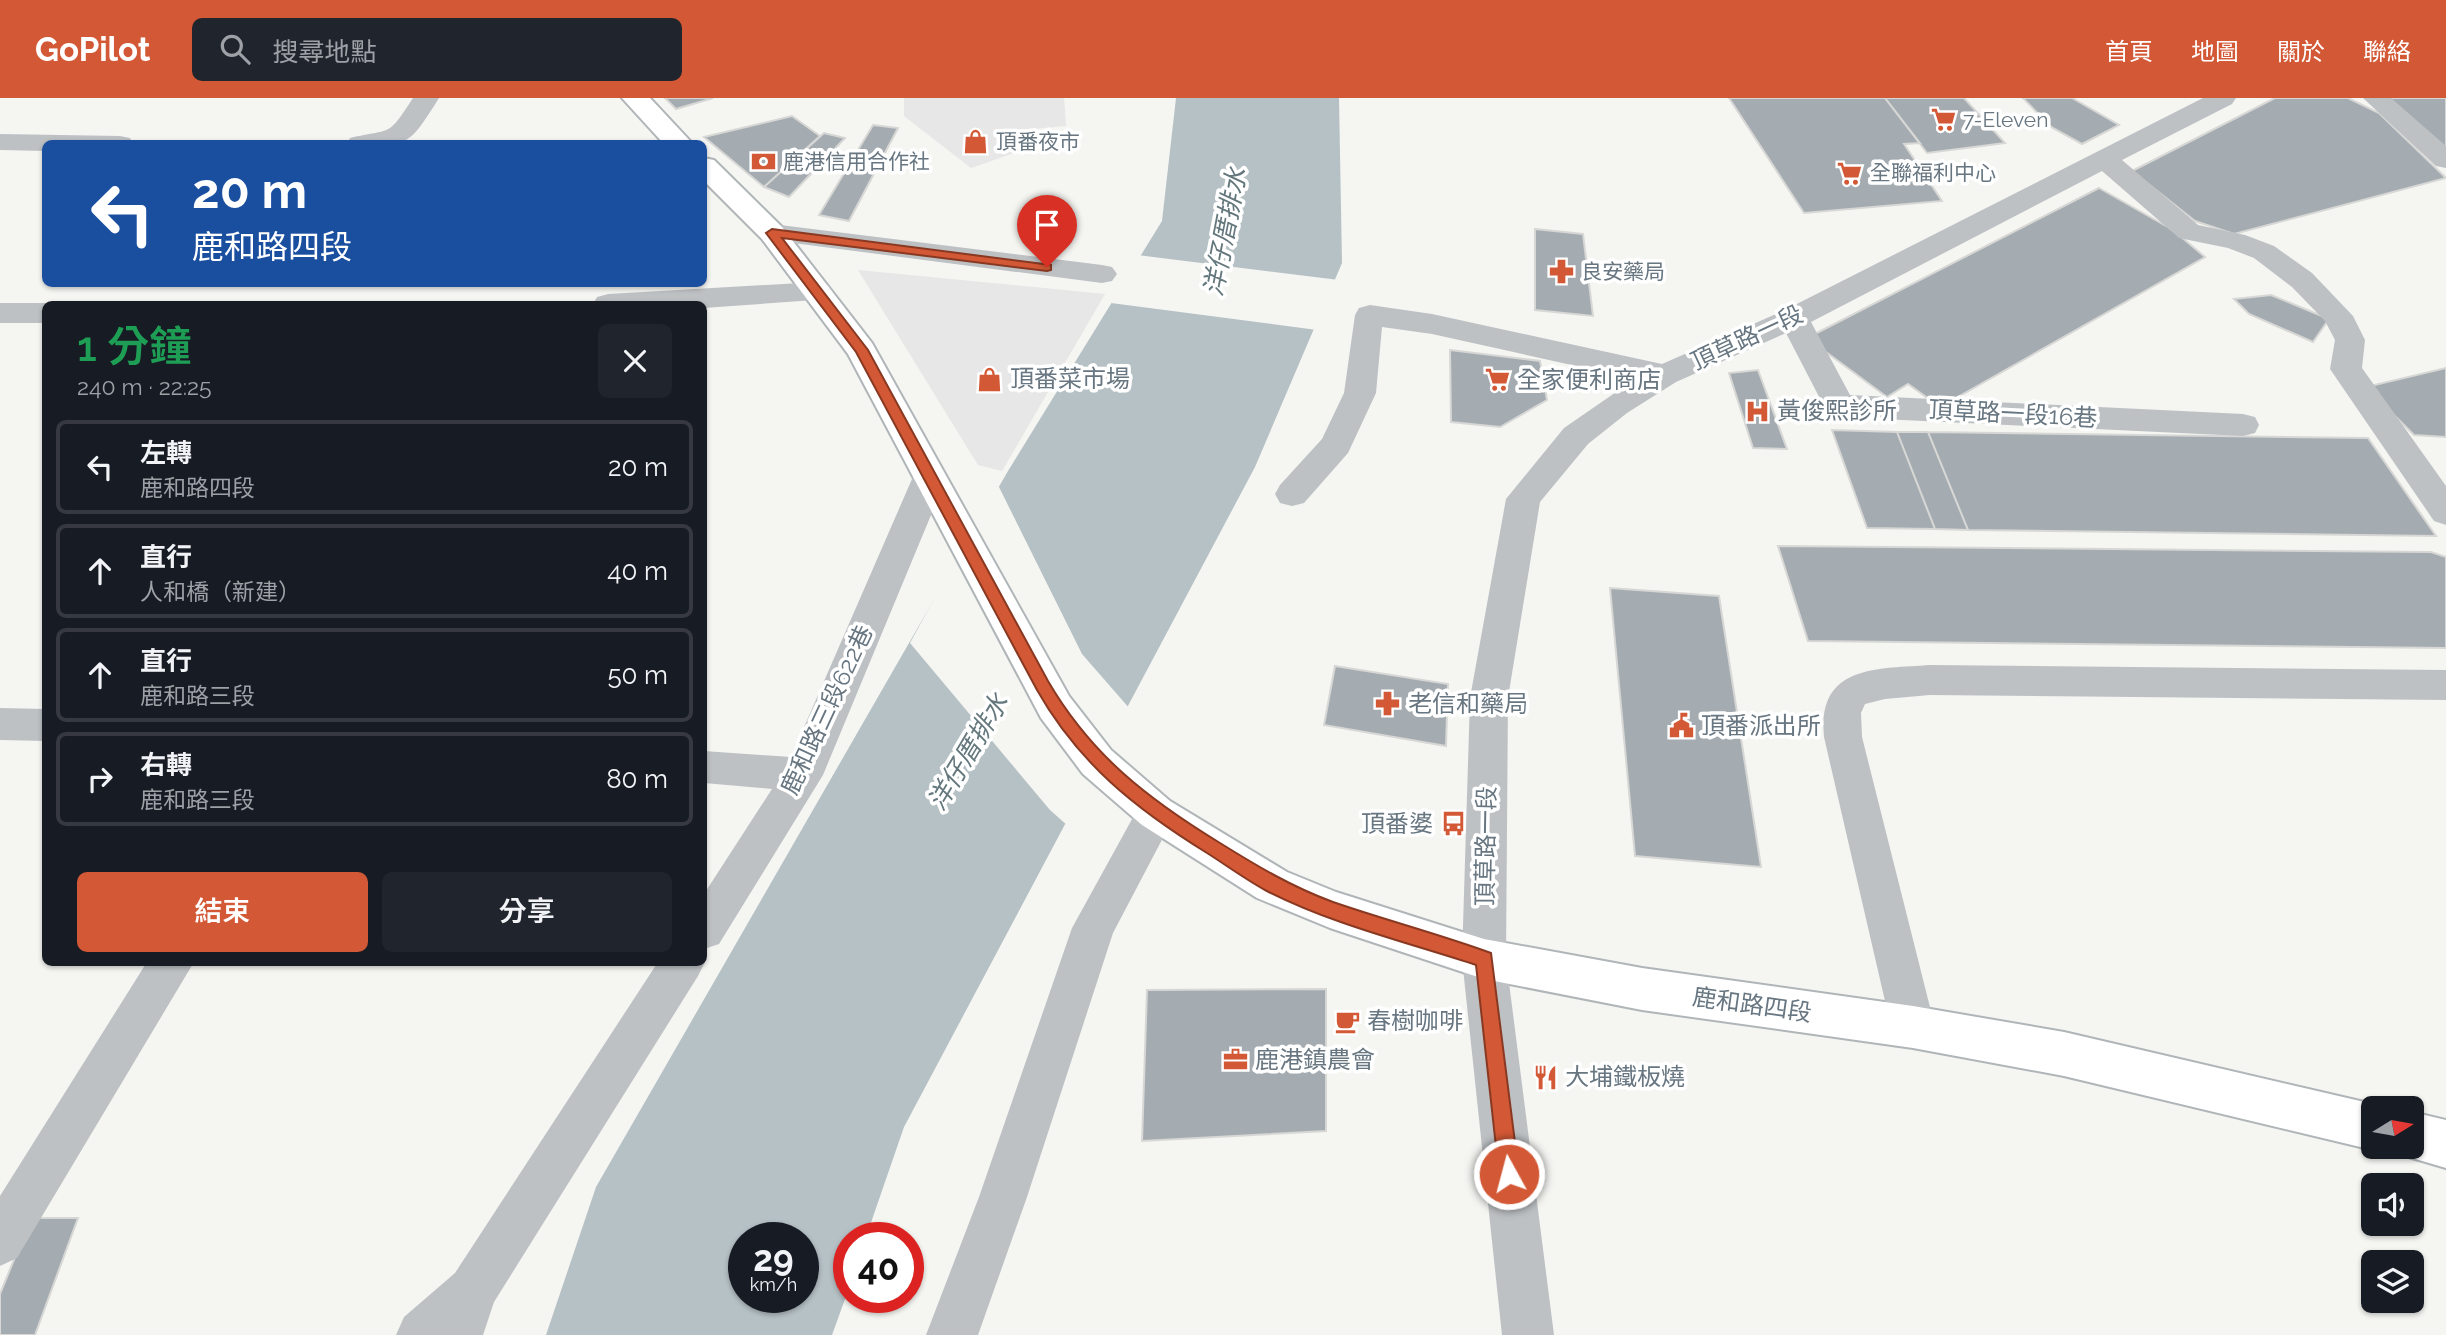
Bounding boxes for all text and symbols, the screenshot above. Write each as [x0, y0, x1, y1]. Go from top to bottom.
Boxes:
search box [192, 18, 682, 81]
text: GoPilot [35, 30, 150, 69]
icon: search [216, 30, 254, 68]
text: 搜尋地點 [272, 37, 376, 67]
text: 首頁 [2105, 37, 2153, 66]
text: 地圖 [2191, 37, 2239, 66]
text: 關於 [2277, 37, 2325, 66]
text: 聯絡 [2363, 37, 2411, 66]
supermarket icon: 7-Eleven [1929, 106, 1957, 134]
place label: 7-Eleven [1963, 107, 2048, 132]
shop icon: 頂番夜市 [962, 128, 990, 156]
place label: 頂番夜市 [996, 129, 1080, 154]
bank icon: 鹿港信用合作社 [749, 148, 777, 176]
place label: 鹿港信用合作社 [783, 149, 930, 174]
supermarket icon: 全聯福利中心 [1836, 159, 1864, 187]
place label: 全聯福利中心 [1870, 160, 1996, 185]
text: 20 m [192, 162, 307, 219]
water label: 洋仔厝排水 [1198, 164, 1252, 299]
icon: left [77, 168, 168, 259]
pin [1017, 195, 1077, 267]
icon: arrive [1028, 206, 1066, 244]
text: 鹿和路四段 [192, 228, 352, 265]
pharmacy icon: 良安藥局 [1547, 258, 1575, 286]
place label: 良安藥局 [1581, 259, 1665, 284]
street label: 頂草路一段 [1686, 299, 1807, 376]
text: 1 分鐘 [77, 322, 191, 371]
button: close [598, 324, 672, 398]
place label: 頂番菜市場 [1010, 364, 1130, 393]
shop icon: 頂番菜市場 [976, 365, 1004, 393]
place label: 全家便利商店 [1517, 365, 1661, 394]
supermarket icon: 全家便利商店 [1483, 366, 1511, 394]
text: 240 m · 22:25 [77, 373, 212, 400]
street label: 頂草路一段16巷 [1928, 395, 2098, 432]
place label: 黃俊熙診所 [1777, 396, 1897, 425]
hospital icon: 黃俊熙診所 [1743, 397, 1771, 425]
text: 左轉 [140, 438, 192, 468]
icon: left [81, 448, 119, 486]
text: 20 m [608, 452, 668, 482]
text: 鹿和路四段 [140, 474, 255, 501]
text: 直行 [140, 542, 192, 572]
icon: ahead [81, 552, 119, 590]
text: 40 m [607, 556, 668, 586]
text: 人和橋（新建） [140, 578, 301, 605]
street label: 鹿和路三段622巷 [775, 621, 878, 799]
text: 直行 [140, 646, 192, 676]
icon: ahead [81, 656, 119, 694]
text: 50 m [607, 660, 668, 690]
text: 鹿和路三段 [140, 682, 255, 709]
water label: 洋仔厝排水 [922, 688, 1015, 815]
place label: 老信和藥局 [1408, 689, 1528, 718]
pharmacy icon: 老信和藥局 [1374, 690, 1402, 718]
place label: 頂番派出所 [1701, 711, 1821, 740]
public building icon: 頂番派出所 [1667, 712, 1695, 740]
text: 右轉 [140, 750, 192, 780]
icon: right [81, 760, 119, 798]
text: 80 m [606, 764, 668, 794]
text: 鹿和路三段 [140, 786, 255, 813]
street label: 頂草路一段 [1470, 786, 1501, 906]
place label: 頂番婆 [1361, 809, 1433, 838]
bus stop icon: 頂番婆 [1439, 810, 1467, 838]
button: 結束 [77, 872, 368, 952]
button: 分享 [382, 872, 672, 952]
street label: 鹿和路四段 [1691, 982, 1814, 1027]
place label: 春樹咖啡 [1367, 1006, 1463, 1035]
cafe icon: 春樹咖啡 [1333, 1007, 1361, 1035]
place label: 鹿港鎮農會 [1255, 1045, 1375, 1074]
office icon: 鹿港鎮農會 [1221, 1046, 1249, 1074]
place label: 大埔鐵板燒 [1565, 1062, 1685, 1091]
restaurant icon: 大埔鐵板燒 [1531, 1063, 1559, 1091]
north arrow [2361, 1096, 2424, 1158]
map controls [2361, 1096, 2424, 1313]
position arrow [1472, 1137, 1546, 1211]
button: sound [2361, 1173, 2424, 1236]
speed limit sign: 40 [833, 1222, 924, 1313]
text: 29 [753, 1238, 794, 1279]
button: layers [2361, 1250, 2424, 1313]
text: km/h [750, 1274, 797, 1295]

